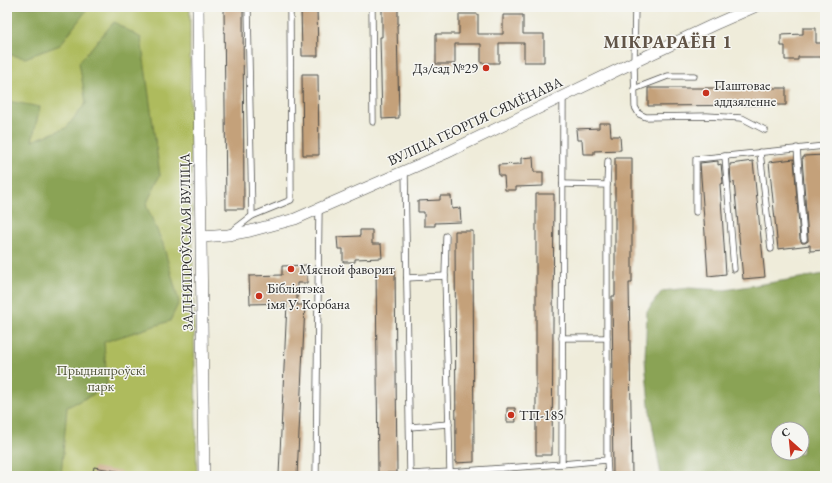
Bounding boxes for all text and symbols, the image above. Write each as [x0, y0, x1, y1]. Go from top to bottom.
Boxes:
district label: МІКРАРАЁН 1 [603, 30, 733, 53]
place label: Дз/сад №29 [413, 59, 478, 77]
marker: Дз/сад №29 [481, 63, 491, 73]
street label: ВУЛІЦА ГЕОРГІЯ СЯМЁНАВА [385, 72, 565, 169]
place label: Паштовае аддзяленне [714, 76, 777, 110]
marker: Паштовае аддзяленне [701, 88, 711, 98]
street label: ЗАДНЯПРОЎСКАЯ ВУЛІЦА [175, 153, 197, 331]
place label: Мясной фаворит [299, 260, 395, 278]
marker: Мясной фаворит [286, 264, 296, 274]
place label: Бібліятэка імя У. Корбана [267, 279, 350, 313]
marker: Бібліятэка імя У. Корбана [254, 291, 264, 301]
park label: Прыдняпроўскі парк [56, 361, 146, 395]
place label: ТП-185 [519, 406, 564, 424]
marker: ТП-185 [506, 410, 516, 420]
north arrow [770, 421, 810, 461]
text: С [779, 424, 792, 440]

